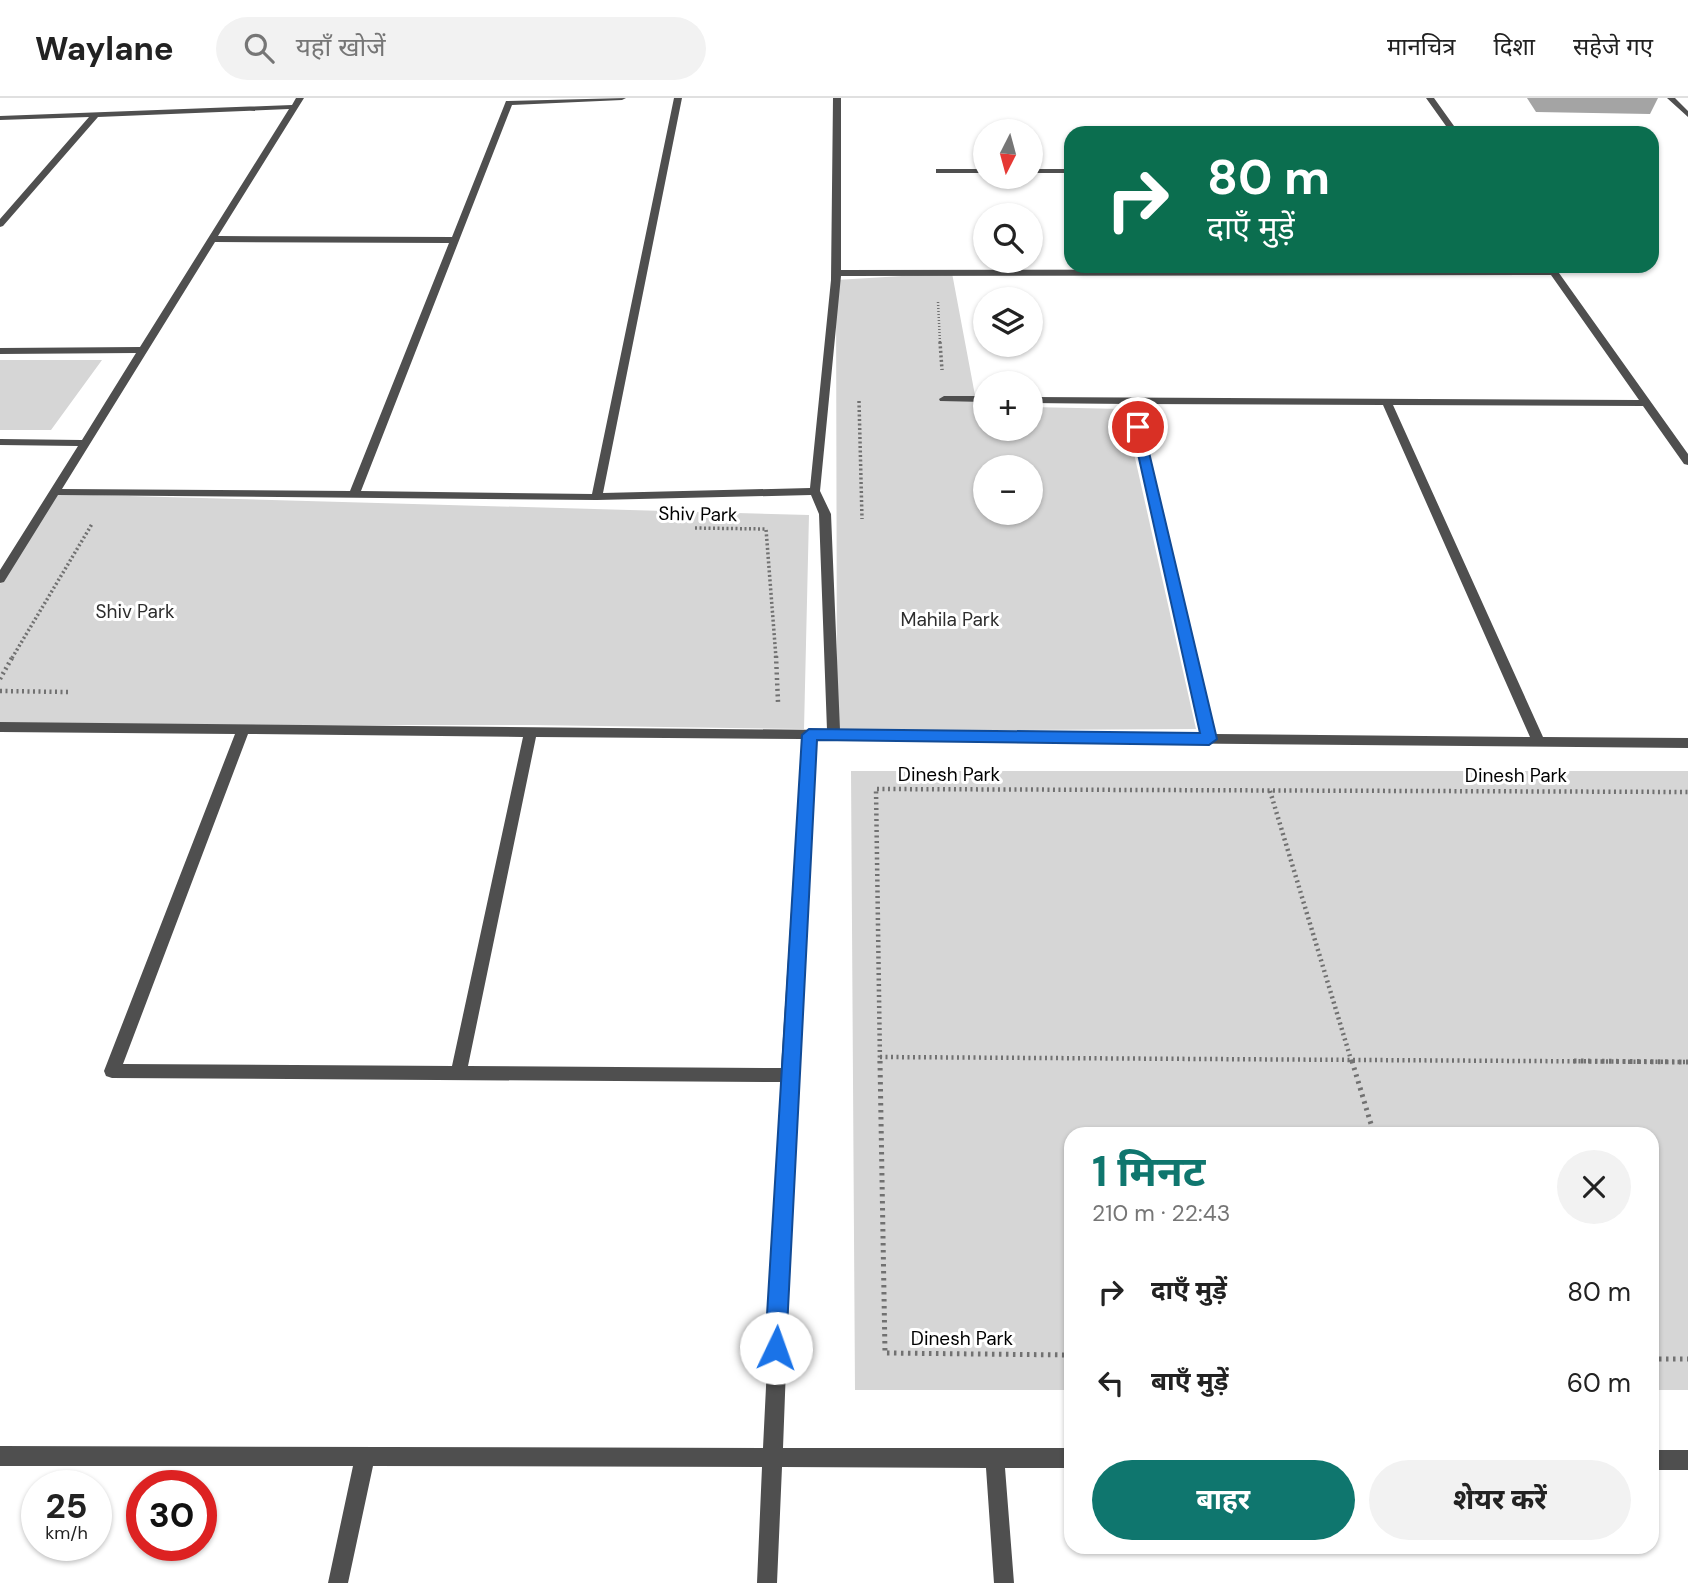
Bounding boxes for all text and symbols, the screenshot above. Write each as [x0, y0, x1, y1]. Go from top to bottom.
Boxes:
search box [216, 17, 706, 80]
text: Waylane [35, 27, 174, 70]
icon: search [240, 29, 278, 67]
text: यहाँ खोजें [296, 30, 386, 64]
text: मानचित्र [1387, 31, 1456, 62]
text: दिशा [1494, 31, 1535, 62]
text: सहेजे गए [1573, 31, 1653, 62]
north arrow [973, 119, 1043, 189]
map controls [973, 119, 1043, 525]
text: 80 m [1207, 145, 1330, 209]
icon: right [1092, 154, 1183, 245]
button: search [973, 203, 1043, 273]
text: दाएँ मुड़ें [1207, 207, 1295, 249]
button: layers [973, 287, 1043, 357]
button: + [973, 371, 1043, 441]
pin [1108, 397, 1168, 457]
icon: arrive [1119, 408, 1157, 446]
button: − [973, 455, 1043, 525]
street label: Shiv Park [658, 501, 738, 527]
park label: Shiv Park [95, 599, 175, 624]
park label: Mahila Park [901, 607, 1000, 632]
street label: Dinesh Park [898, 762, 1001, 787]
street label: Dinesh Park [1465, 763, 1568, 788]
text: 1 मिनट [1092, 1144, 1205, 1199]
button: close [1557, 1150, 1631, 1224]
text: 210 m · 22:43 [1092, 1198, 1230, 1228]
icon: right [1092, 1273, 1130, 1311]
text: दाएँ मुड़ें [1151, 1273, 1227, 1307]
text: 80 m [1567, 1275, 1631, 1309]
position arrow [739, 1311, 813, 1385]
street label: Dinesh Park [911, 1326, 1014, 1351]
icon: left [1092, 1364, 1130, 1402]
text: बाएँ मुड़ें [1151, 1364, 1228, 1398]
text: 60 m [1567, 1366, 1631, 1400]
button: बाहर [1092, 1460, 1355, 1540]
button: शेयर करें [1369, 1460, 1631, 1540]
speed limit sign: 30 [126, 1470, 217, 1561]
text: 25 [46, 1483, 87, 1529]
text: km/h [45, 1521, 88, 1545]

